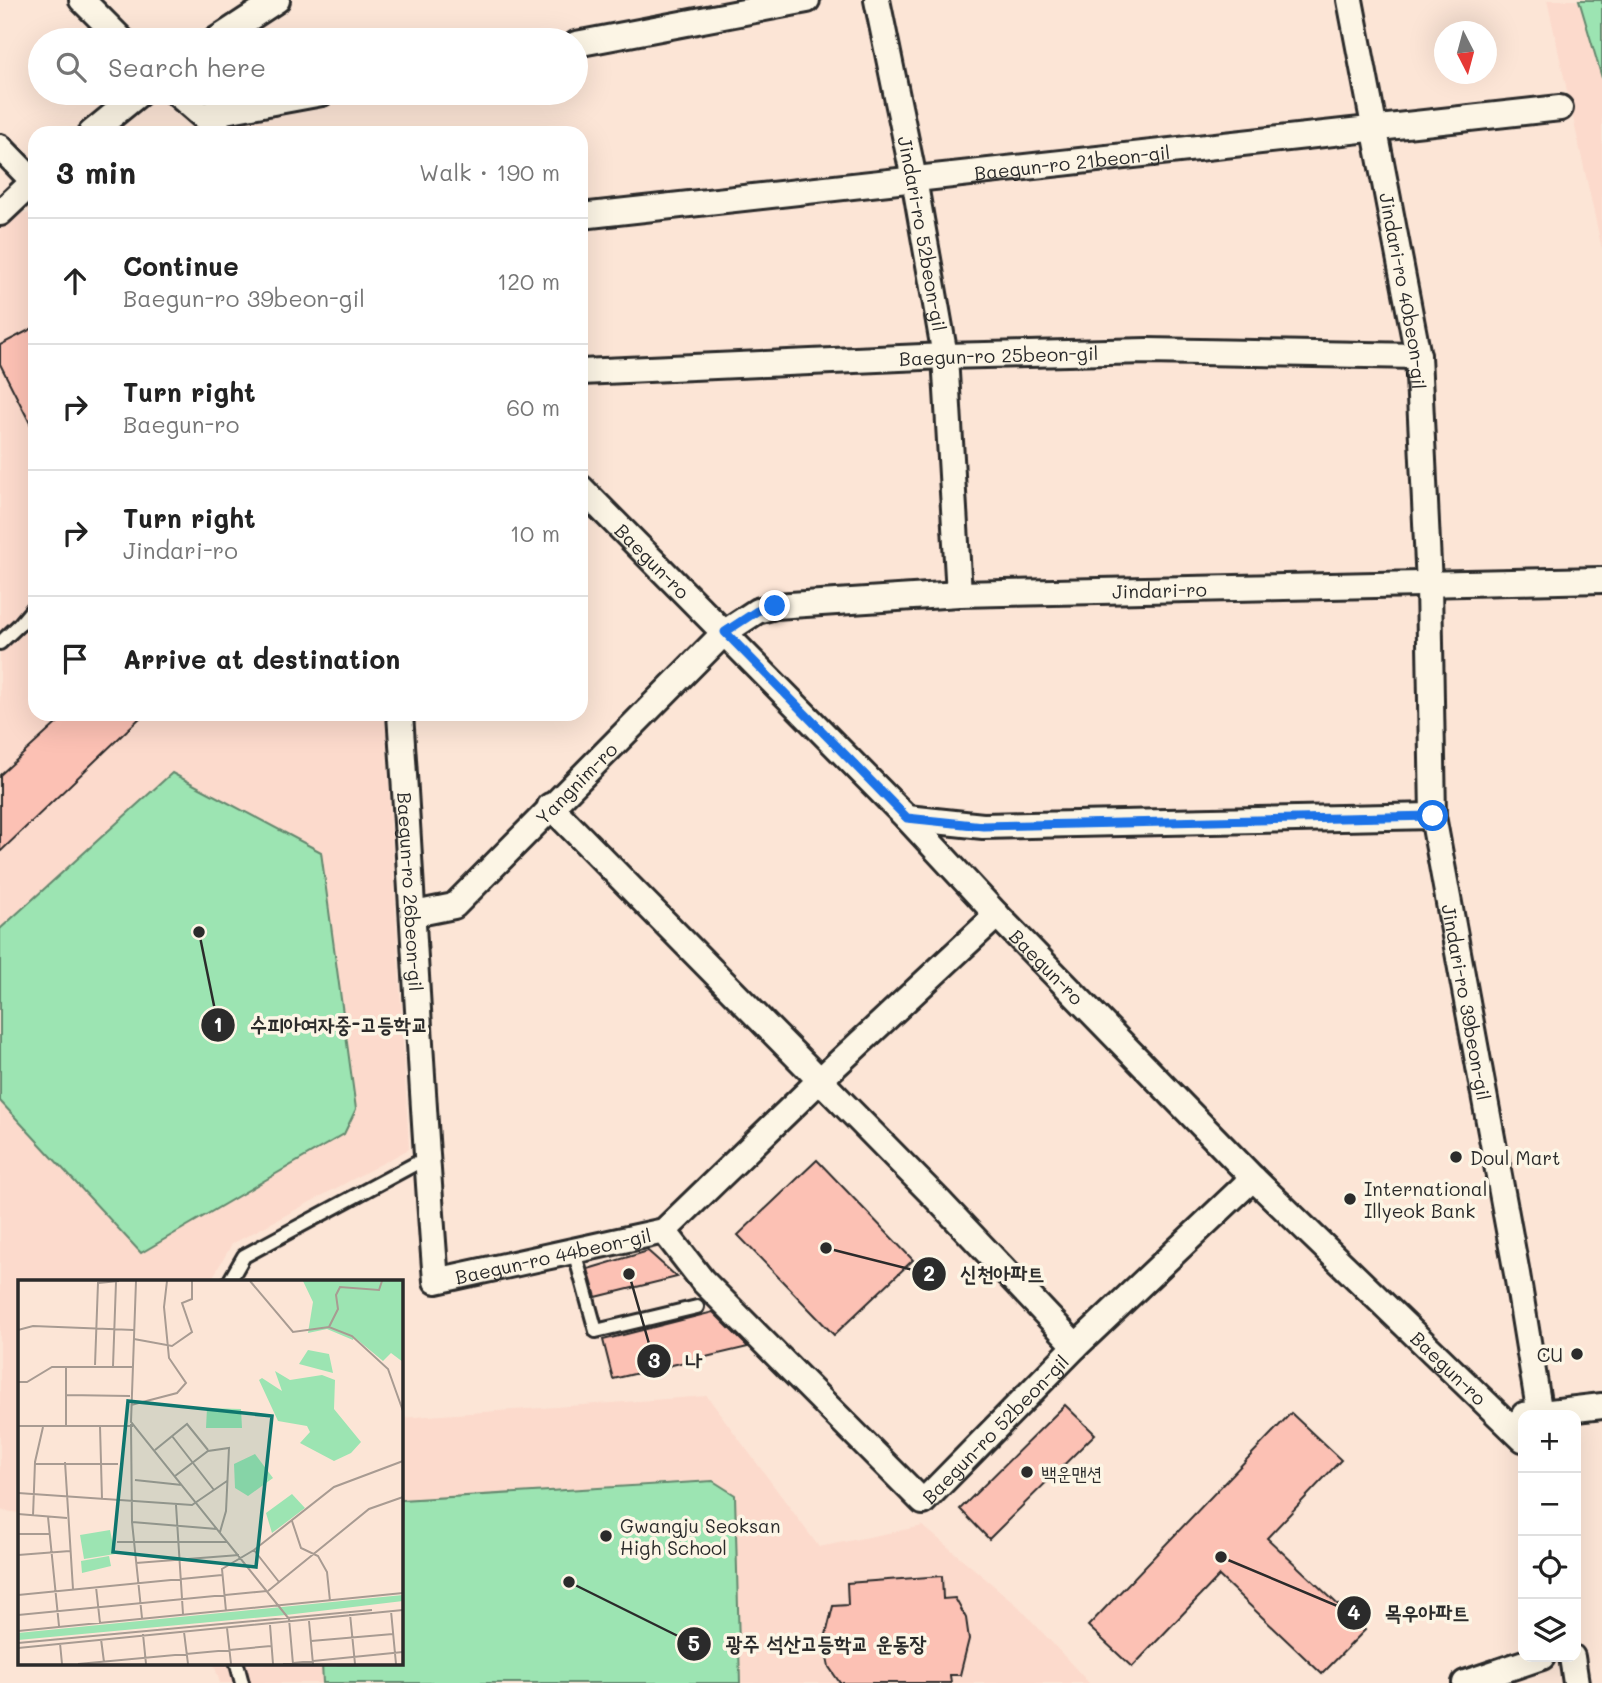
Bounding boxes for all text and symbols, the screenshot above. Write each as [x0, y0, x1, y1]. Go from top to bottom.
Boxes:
north arrow [1434, 21, 1497, 84]
search box [28, 28, 588, 105]
icon: search [52, 48, 90, 86]
text: Search here [108, 50, 266, 84]
street label: Jindari-ro 52beon-gil [893, 134, 953, 333]
street label: Baegun-ro 21beon-gil [973, 139, 1171, 185]
text: 3 min [56, 152, 136, 192]
text: Walk · 190 m [419, 157, 560, 187]
street label: Jindari-ro 40beon-gil [1375, 191, 1432, 390]
text: Continue [123, 249, 239, 283]
icon: ahead [56, 262, 94, 300]
text: 120 m [497, 266, 560, 296]
text: Baegun-ro 39beon-gil [123, 283, 365, 313]
street label: Baegun-ro 25beon-gil [898, 340, 1099, 371]
text: Turn right [123, 375, 256, 409]
icon: right [56, 388, 94, 426]
text: 60 m [506, 392, 560, 422]
text: Baegun-ro [123, 409, 239, 439]
text: Turn right [123, 501, 256, 535]
icon: right [56, 514, 94, 552]
text: 10 m [510, 518, 560, 548]
street label: Baegun-ro [610, 518, 695, 604]
text: Jindari-ro [123, 535, 238, 565]
street label: Jindari-ro [1112, 576, 1207, 603]
route end [759, 590, 790, 621]
icon: arrive [56, 640, 94, 678]
text: Arrive at destination [123, 642, 400, 676]
street label: Yangnim-ro [530, 736, 622, 829]
street label: Baegun-ro 26beon-gil [393, 791, 429, 992]
route start [1417, 800, 1448, 831]
street label: Jindari-ro 39beon-gil [1437, 902, 1497, 1102]
street label: Baegun-ro [1005, 923, 1090, 1010]
callout: 수피아여자중-고등학교 [201, 1004, 442, 1046]
text: 1 [213, 1010, 223, 1037]
text: 수피아여자중-고등학교 [250, 1010, 428, 1037]
place label: Doul Mart [1470, 1145, 1560, 1170]
marker: Doul Mart [1448, 1149, 1464, 1165]
place label: International Illyeok Bank [1364, 1176, 1487, 1223]
marker: International Illyeok Bank [1342, 1191, 1358, 1207]
street label: Baegun-ro 44beon-gil [453, 1222, 653, 1289]
callout: 신천아파트 [911, 1253, 1059, 1295]
text: 2 [923, 1259, 935, 1286]
text: 신천아파트 [960, 1259, 1044, 1286]
inset map [18, 1280, 402, 1666]
street label: Baegun-ro [1406, 1325, 1492, 1410]
callout: 나 [637, 1340, 717, 1382]
place label: CU [1537, 1342, 1563, 1367]
text: 3 [648, 1346, 660, 1373]
text: 나 [686, 1346, 703, 1373]
marker: CU [1569, 1346, 1585, 1362]
street label: Baegun-ro 52beon-gil [916, 1349, 1074, 1509]
map controls [1518, 1410, 1581, 1662]
button: + [1518, 1410, 1581, 1473]
place label: 백운맨션 [1041, 1460, 1102, 1485]
marker: 백운맨션 [1019, 1464, 1035, 1480]
button: − [1518, 1473, 1581, 1536]
place label: Gwangju Seoksan High School [620, 1513, 780, 1560]
marker: Gwangju Seoksan High School [598, 1528, 614, 1544]
button: locate [1518, 1536, 1581, 1599]
callout: 목우아파트 [1336, 1592, 1484, 1634]
text: 4 [1347, 1598, 1361, 1625]
text: 목우아파트 [1385, 1598, 1469, 1625]
button: layers [1518, 1599, 1581, 1662]
callout: 광주 석산고등학교 운동장 [677, 1623, 941, 1665]
text: 5 [688, 1629, 700, 1656]
text: 광주 석산고등학교 운동장 [725, 1629, 927, 1656]

